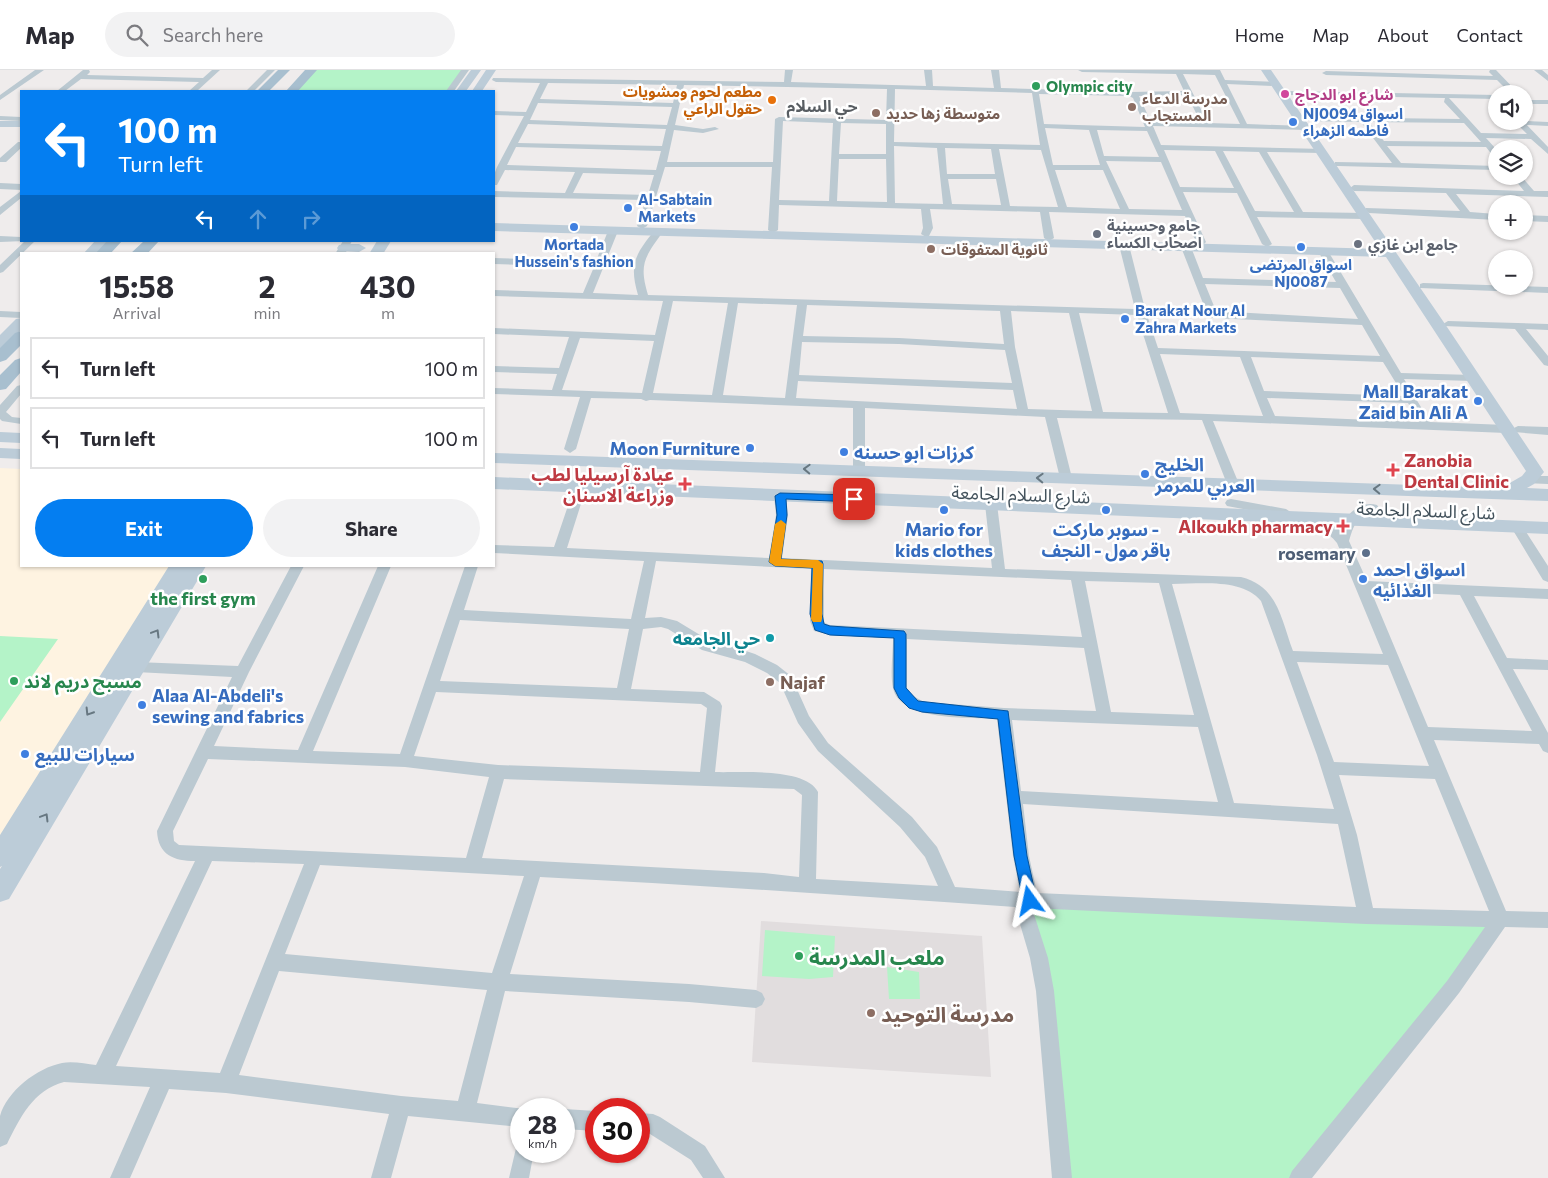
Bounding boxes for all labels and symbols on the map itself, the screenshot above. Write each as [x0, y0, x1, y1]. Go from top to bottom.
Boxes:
place label: Olympic city [1046, 77, 1134, 95]
marker: Olympic city [1030, 80, 1042, 92]
place label: مطعم لحوم ومشويات حقول الراعي [623, 82, 763, 120]
place label: شارع ابو الدجاج [1295, 85, 1394, 106]
marker: شارع ابو الدجاج [1279, 88, 1291, 100]
place label: مدرسة الدعاء المستجاب [1142, 89, 1228, 124]
marker: مطعم لحوم ومشويات حقول الراعي [766, 94, 778, 106]
district label: حي السلام [786, 96, 858, 119]
marker: مدرسة الدعاء المستجاب [1126, 101, 1138, 113]
place label: متوسطة زها حديد [886, 104, 1000, 123]
place label: NJ0094 اسواق فاطمه الزهراء [1303, 104, 1403, 140]
marker: متوسطة زها حديد [870, 107, 882, 119]
marker: NJ0094 اسواق فاطمه الزهراء [1287, 116, 1299, 128]
place label: Al-Sabtain Markets [638, 190, 712, 225]
marker: Al-Sabtain Markets [622, 202, 634, 214]
place label: جامع وحسينية اصحاب الكساء [1107, 216, 1202, 251]
marker: Mortada Hussein's fashion [568, 221, 580, 233]
marker: جامع وحسينية اصحاب الكساء [1091, 228, 1103, 240]
place label: Mortada Hussein's fashion [514, 235, 634, 270]
place label: جامع ابن غازي [1368, 235, 1458, 256]
marker: جامع ابن غازي [1352, 238, 1364, 250]
place label: ثانوية المتفوقات [941, 240, 1048, 259]
marker: اسواق المرتضى NJ0087 [1295, 241, 1307, 253]
marker: ثانوية المتفوقات [925, 243, 937, 255]
place label: اسواق المرتضى NJ0087 [1250, 255, 1352, 290]
place label: Barakat Nour Al Zahra Markets [1135, 301, 1245, 336]
marker: Barakat Nour Al Zahra Markets [1119, 313, 1131, 325]
place label: Mall Barakat Zaid bin Ali A [1358, 380, 1468, 423]
marker: Mall Barakat Zaid bin Ali A [1472, 395, 1484, 407]
place label: Moon Furniture [610, 437, 740, 459]
place label: كرزات ابو حسنه [854, 441, 975, 464]
marker: Moon Furniture [744, 442, 756, 454]
marker: كرزات ابو حسنه [838, 446, 850, 458]
place label: Zanobia Dental Clinic [1404, 449, 1509, 492]
place label: الخليج العربي للمرمر [1154, 453, 1255, 500]
place label: عيادة آرسيليا لطب وزراعة الاسنان [531, 463, 674, 507]
marker: Zanobia Dental Clinic [1386, 463, 1400, 477]
one-way arrow [803, 464, 811, 475]
marker: الخليج العربي للمرمر [1139, 468, 1151, 480]
one-way arrow [1035, 472, 1043, 483]
marker: عيادة آرسيليا لطب وزراعة الاسنان [678, 477, 692, 491]
pin [833, 478, 875, 520]
street label: شارع السلام الجامعة [951, 481, 1091, 511]
one-way arrow [1373, 484, 1380, 494]
street label: شارع السلام الجامعة [1356, 497, 1496, 527]
marker: Mario for kids clothes [938, 504, 950, 516]
marker: سوبر ماركت - باقر مول - النجف [1100, 504, 1112, 516]
place label: Alkoukh pharmacy [1178, 515, 1333, 537]
place label: Mario for kids clothes [895, 518, 993, 561]
place label: سوبر ماركت - باقر مول - النجف [1042, 518, 1170, 562]
marker: Alkoukh pharmacy [1337, 520, 1349, 532]
place label: rosemary [1278, 542, 1356, 564]
marker: rosemary [1360, 547, 1372, 559]
place label: اسواق احمد الغذائيه [1373, 558, 1466, 601]
marker: the first gym [197, 573, 209, 585]
marker: اسواق احمد الغذائيه [1357, 573, 1369, 585]
place label: the first gym [150, 587, 256, 609]
place label: حي الجامعه [673, 627, 760, 653]
one-way arrow [150, 630, 160, 639]
marker: حي الجامعه [764, 632, 776, 644]
place label: مسبح دريم لاند [24, 670, 142, 695]
place label: Najaf [780, 671, 825, 693]
marker: مسبح دريم لاند [8, 675, 20, 687]
marker: Najaf [764, 676, 776, 688]
place label: Alaa Al-Abdeli's sewing and fabrics [152, 684, 304, 727]
marker: Alaa Al-Abdeli's sewing and fabrics [136, 699, 148, 711]
one-way arrow [86, 707, 96, 716]
place label: سيارات للبيع [35, 743, 135, 768]
marker: سيارات للبيع [19, 748, 31, 760]
one-way arrow [38, 814, 48, 823]
position arrow [1003, 874, 1055, 926]
place label: ملعب المدرسة [809, 944, 945, 970]
marker: ملعب المدرسة [793, 950, 805, 962]
place label: مدرسة التوحيد [881, 1001, 1014, 1027]
marker: مدرسة التوحيد [865, 1007, 877, 1019]
speed limit sign: 30 [585, 1098, 650, 1163]

